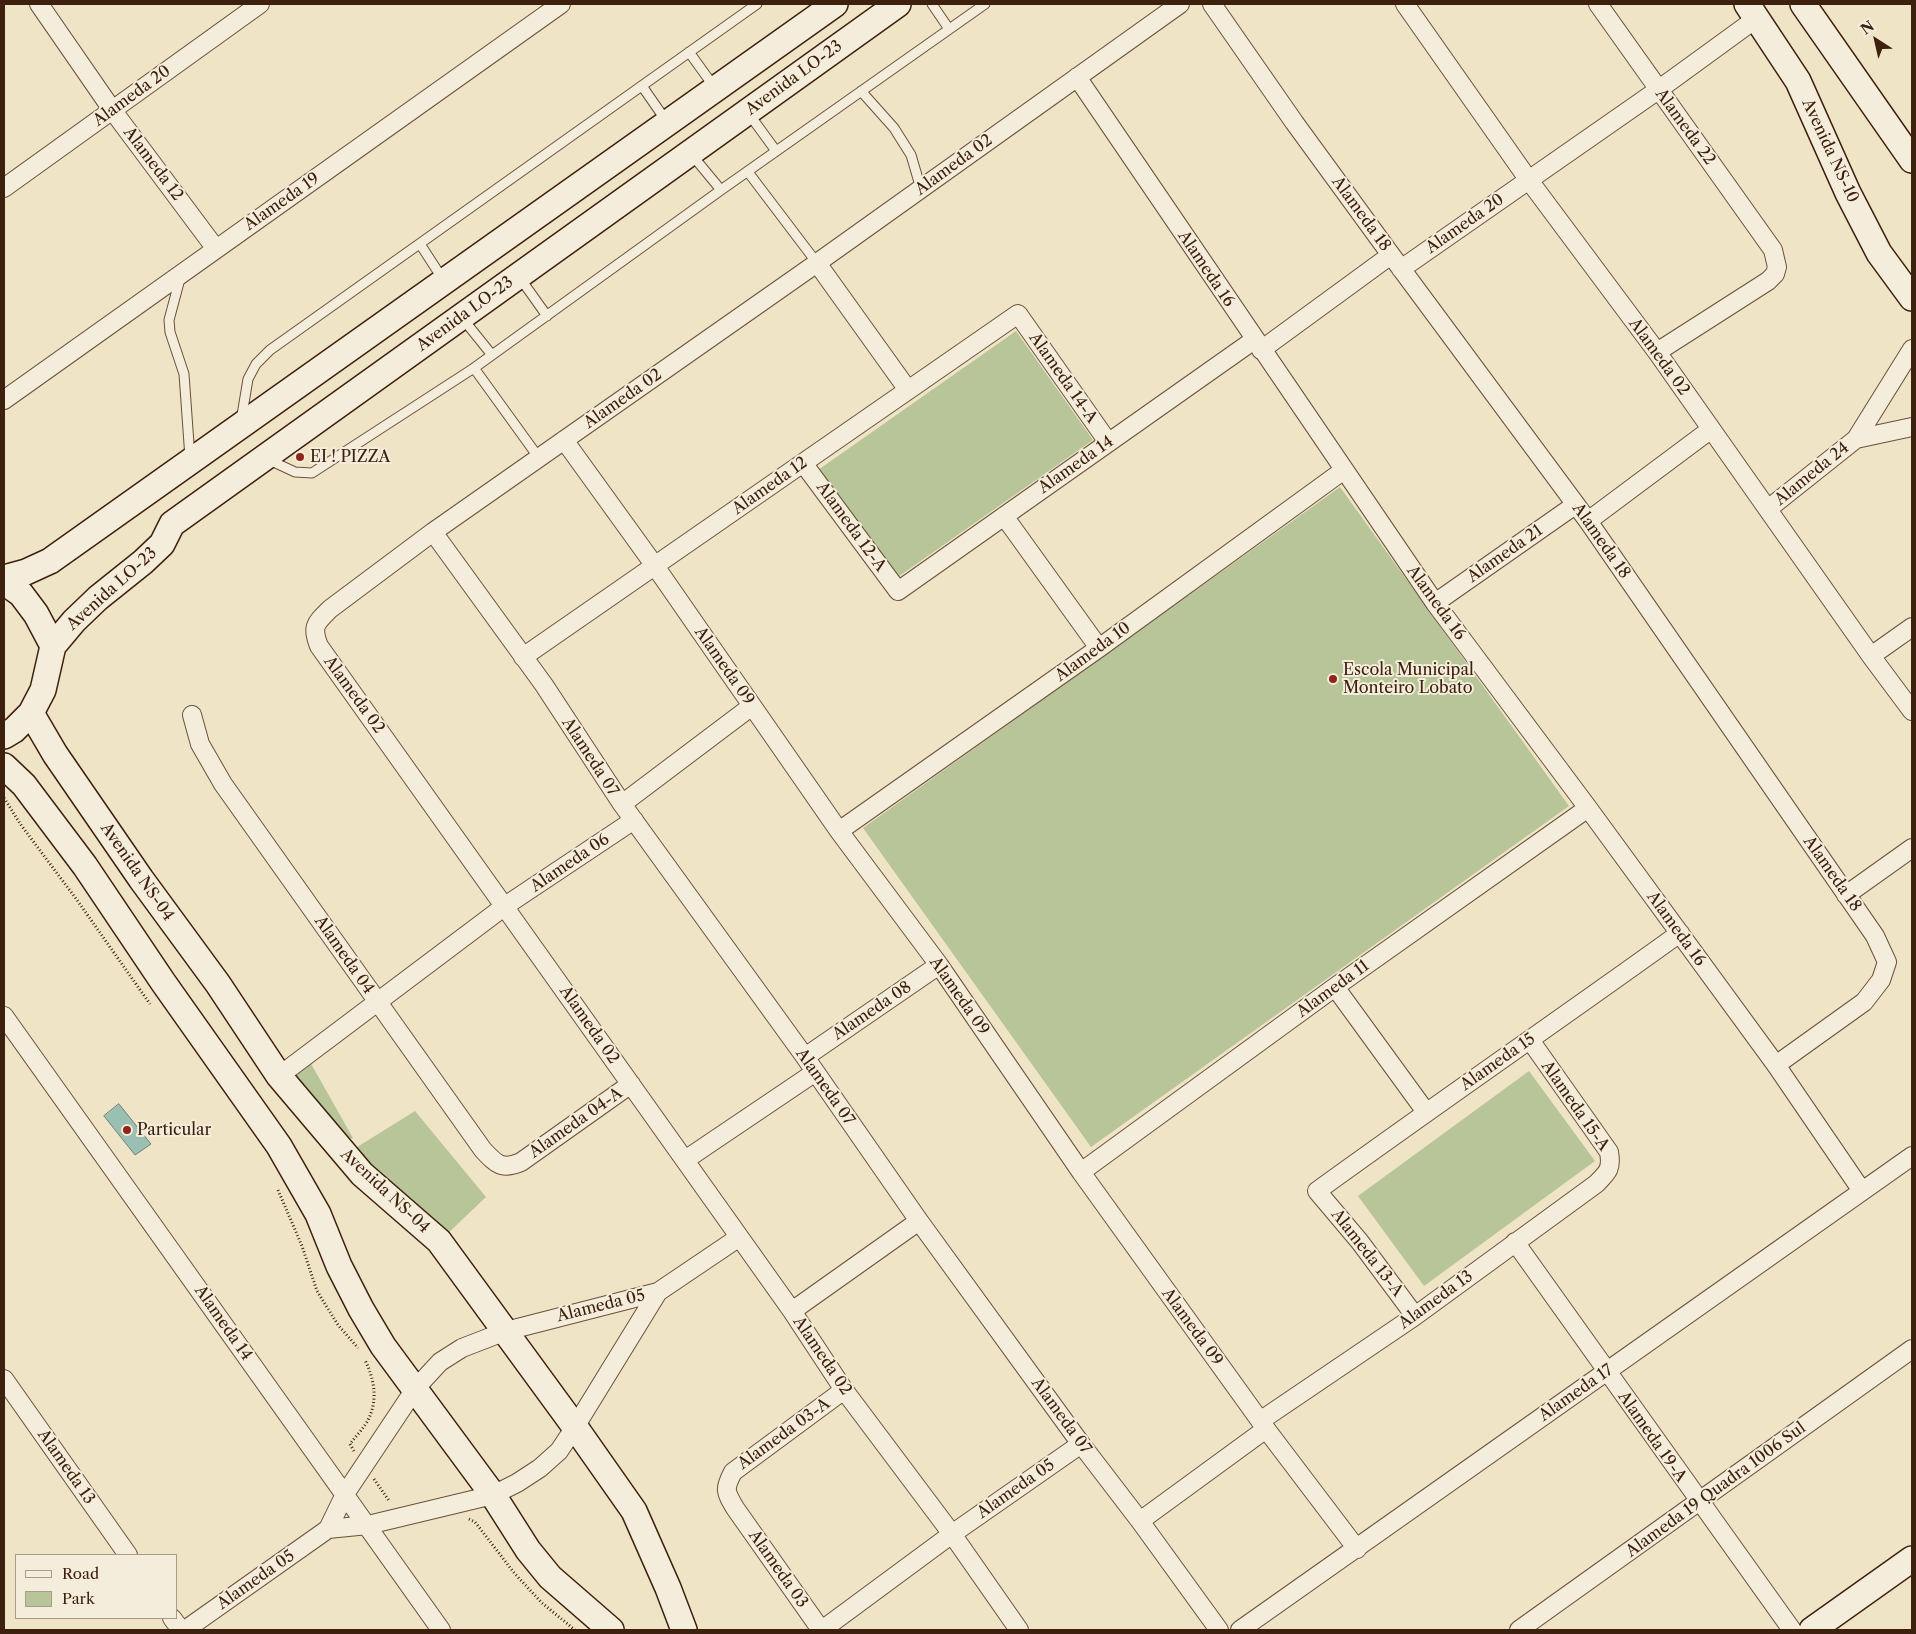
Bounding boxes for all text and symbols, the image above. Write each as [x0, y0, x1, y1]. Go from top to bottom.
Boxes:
north arrow [1851, 15, 1901, 65]
text: N [1857, 17, 1878, 39]
street label: Avenida LO-23 [742, 37, 846, 119]
street label: Alameda 20 [90, 62, 174, 130]
street label: Alameda 22 [1651, 85, 1719, 169]
street label: Avenida NS-10 [1798, 96, 1862, 206]
street label: Alameda 12 [119, 123, 187, 205]
street label: Alameda 02 [912, 131, 996, 199]
street label: Alameda 19 [241, 169, 323, 235]
street label: Alameda 18 [1328, 173, 1394, 255]
street label: Alameda 20 [1422, 190, 1508, 258]
street label: Alameda 16 [1174, 227, 1238, 311]
street label: Avenida LO-23 [413, 273, 517, 355]
street label: Alameda 02 [1625, 315, 1693, 399]
street label: Alameda 14-A [1025, 329, 1101, 427]
street label: Alameda 02 [580, 365, 666, 433]
street label: Alameda 14 [1035, 432, 1117, 498]
street label: Alameda 24 [1771, 438, 1853, 510]
place label: EI ! PIZZA [310, 447, 390, 467]
marker: EI ! PIZZA [294, 451, 306, 463]
street label: Alameda 12 [729, 453, 811, 519]
street label: Alameda 12-A [812, 478, 890, 576]
street label: Alameda 18 [1568, 500, 1634, 582]
street label: Alameda 21 [1464, 521, 1546, 587]
street label: Avenida LO-23 [63, 544, 161, 634]
street label: Alameda 16 [1403, 562, 1469, 644]
street label: Alameda 10 [1052, 618, 1134, 686]
street label: Alameda 09 [690, 623, 758, 709]
street label: Alameda 02 [320, 653, 388, 737]
place label: Escola Municipal Monteiro Lobato [1343, 660, 1474, 698]
marker: Escola Municipal Monteiro Lobato [1327, 673, 1339, 685]
street label: Alameda 07 [558, 714, 622, 800]
street label: Avenida NS-04 [96, 819, 178, 925]
street label: Alameda 06 [527, 830, 613, 896]
street label: Alameda 18 [1799, 833, 1865, 915]
street label: Alameda 16 [1643, 888, 1709, 970]
street label: Alameda 04 [310, 912, 378, 998]
street label: Alameda 09 [925, 953, 993, 1039]
street label: Alameda 11 [1293, 956, 1373, 1022]
street label: Alameda 08 [829, 978, 915, 1044]
street label: Alameda 02 [555, 982, 623, 1068]
street label: Alameda 15 [1457, 1029, 1539, 1095]
street label: Alameda 07 [792, 1045, 858, 1129]
street label: Alameda 15-A [1537, 1057, 1613, 1155]
street label: Alameda 04-A [526, 1084, 626, 1162]
place label: Particular [137, 1120, 211, 1140]
marker: Particular [121, 1124, 133, 1136]
street label: Avenida NS-04 [336, 1145, 434, 1237]
street label: Alameda 13-A [1327, 1205, 1407, 1301]
street label: Alameda 13 [1395, 1267, 1477, 1333]
street label: Alameda 14 [190, 1282, 256, 1364]
street label: Alameda 09 [1158, 1285, 1226, 1369]
street label: Alameda 05 [555, 1286, 647, 1326]
street label: Alameda 02 [789, 1313, 855, 1399]
street label: Alameda 17 [1535, 1360, 1617, 1426]
street label: Alameda 07 [1027, 1374, 1095, 1458]
street label: Alameda 19-A [1614, 1388, 1690, 1486]
street label: Alameda 03-A [734, 1394, 834, 1474]
street label: Alameda 19 Quadra 1006 Sul [1622, 1418, 1810, 1562]
street label: Alameda 13 [33, 1426, 99, 1508]
street label: Alameda 05 [974, 1455, 1058, 1523]
street label: Alameda 03 [744, 1527, 812, 1611]
street label: Alameda 05 [214, 1546, 298, 1614]
legend [15, 1554, 178, 1619]
text: Road [62, 1564, 99, 1583]
text: Park [62, 1589, 95, 1608]

